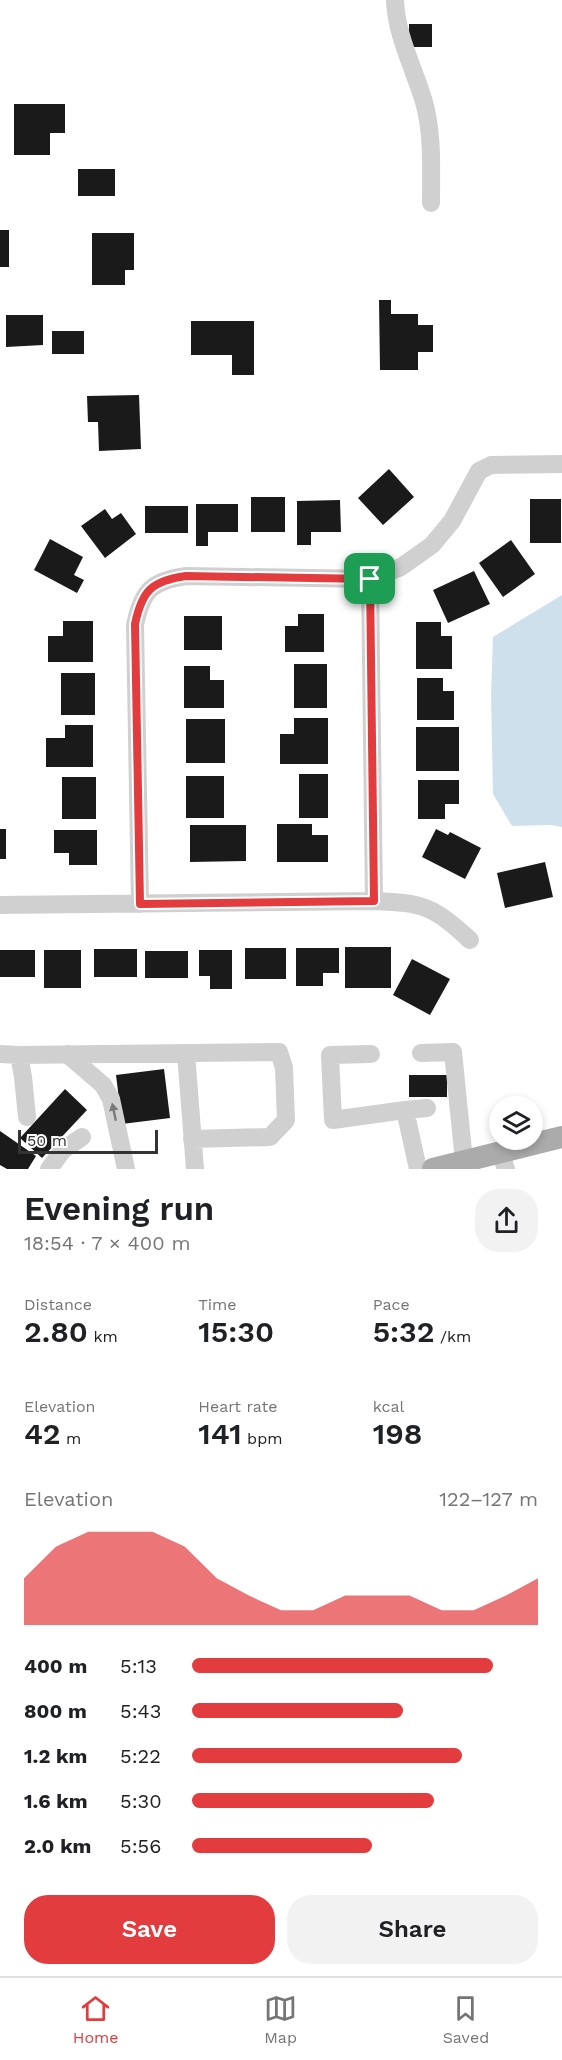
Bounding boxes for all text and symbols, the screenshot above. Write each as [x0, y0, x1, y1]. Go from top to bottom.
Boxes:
pin [344, 553, 395, 604]
icon: arrive [353, 562, 386, 595]
map controls [489, 1096, 543, 1150]
button: layers [489, 1096, 543, 1150]
one-way arrow [109, 1102, 118, 1121]
scale bar [18, 1127, 158, 1154]
text: 50 m [27, 1131, 67, 1150]
text: Evening run [24, 1189, 214, 1228]
button: share [475, 1189, 538, 1252]
text: 18:54 · 7 × 400 m [24, 1231, 191, 1255]
text: Distance [24, 1295, 92, 1314]
text: Time [198, 1295, 236, 1314]
text: Pace [373, 1295, 410, 1314]
text: 2.80 [24, 1314, 88, 1349]
text: 15:30 [198, 1314, 274, 1349]
text: 5:32 [373, 1314, 435, 1349]
text: km [88, 1327, 118, 1346]
text: /km [435, 1327, 471, 1346]
text: Elevation [24, 1397, 95, 1416]
text: Heart rate [198, 1397, 277, 1416]
text: kcal [373, 1397, 404, 1416]
text: 42 [24, 1416, 61, 1451]
text: 141 [198, 1416, 242, 1451]
text: 198 [373, 1416, 422, 1451]
text: m [61, 1429, 81, 1448]
text: bpm [242, 1429, 282, 1448]
text: Elevation [24, 1487, 113, 1511]
text: 122–127 m [439, 1487, 538, 1511]
text: 400 m [24, 1654, 87, 1678]
text: 5:13 [120, 1654, 157, 1678]
text: 800 m [24, 1699, 87, 1723]
text: 5:43 [120, 1699, 161, 1723]
text: 1.2 km [24, 1744, 87, 1768]
text: 5:22 [120, 1744, 161, 1768]
text: 1.6 km [24, 1789, 88, 1813]
text: 5:30 [120, 1789, 162, 1813]
text: 2.0 km [24, 1834, 91, 1858]
text: 5:56 [120, 1834, 161, 1858]
button: Save [24, 1895, 275, 1964]
button: Share [287, 1895, 538, 1964]
tab: Home [73, 1992, 119, 2047]
tab: Map [264, 1992, 297, 2047]
tab: Saved [443, 1992, 489, 2047]

